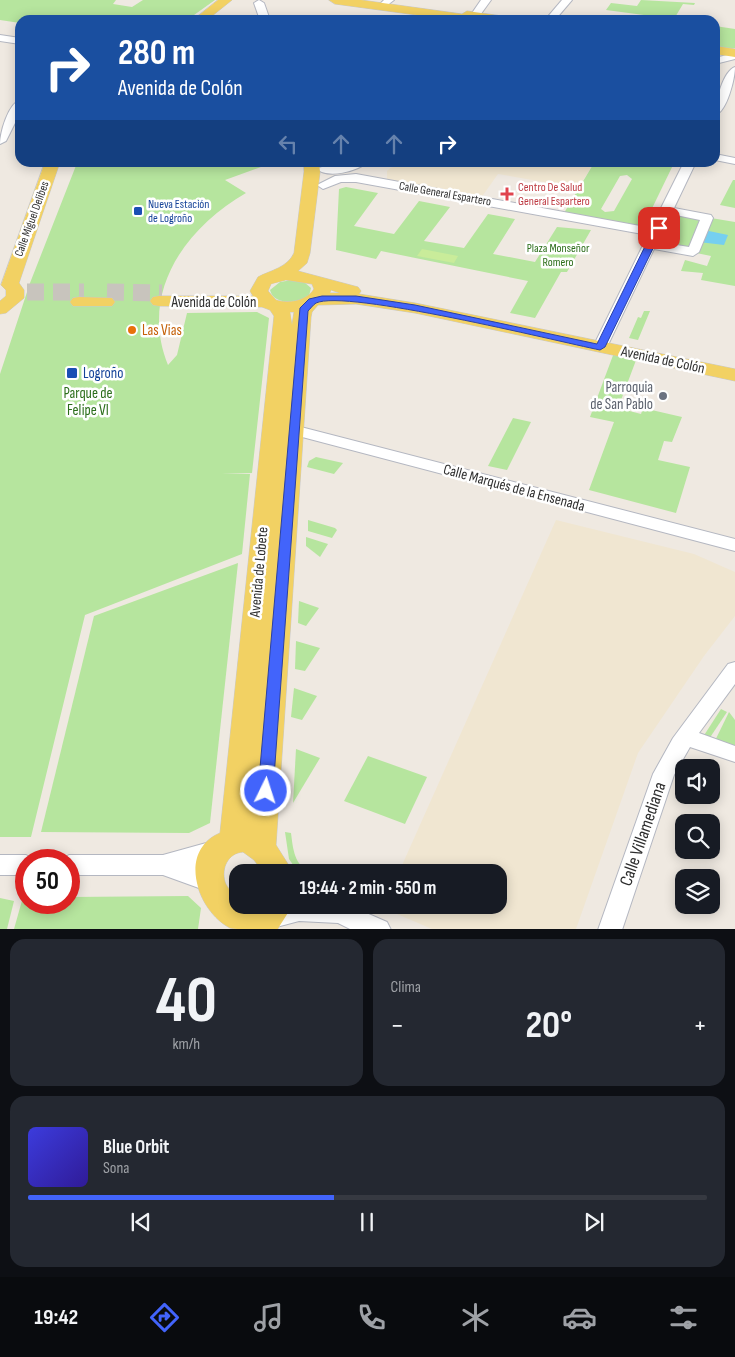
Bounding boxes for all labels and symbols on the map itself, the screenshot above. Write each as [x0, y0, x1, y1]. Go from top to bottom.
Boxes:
street label: Calle Miguel Delibes [11, 179, 53, 259]
street label: Calle General Espartero [398, 179, 492, 209]
place label: Centro De Salud General Espartero [518, 180, 590, 209]
marker: Centro De Salud General Espartero [500, 187, 514, 201]
place label: Nueva Estación de Logroño [148, 197, 210, 226]
marker: Nueva Estación de Logroño [132, 205, 144, 217]
pin [638, 207, 680, 249]
park label: Plaza Monseñor Romero [527, 241, 590, 270]
street label: Avenida de Colón [170, 293, 257, 312]
place label: Las Vias [142, 321, 182, 340]
marker: Las Vias [126, 324, 138, 336]
street label: Avenida de Colón [618, 342, 707, 378]
place label: Logroño [83, 364, 124, 383]
marker: Logroño [65, 366, 79, 380]
place label: Parroquia de San Pablo [590, 378, 653, 414]
park label: Parque de Felipe VI [63, 384, 113, 420]
marker: Parroquia de San Pablo [657, 390, 669, 402]
street label: Calle Marqués de la Ensenada [441, 460, 587, 516]
street label: Avenida de Lobete [246, 526, 272, 619]
position arrow [239, 764, 291, 816]
street label: Calle Villamediana [615, 779, 671, 889]
speed limit sign: 50 [15, 849, 80, 914]

